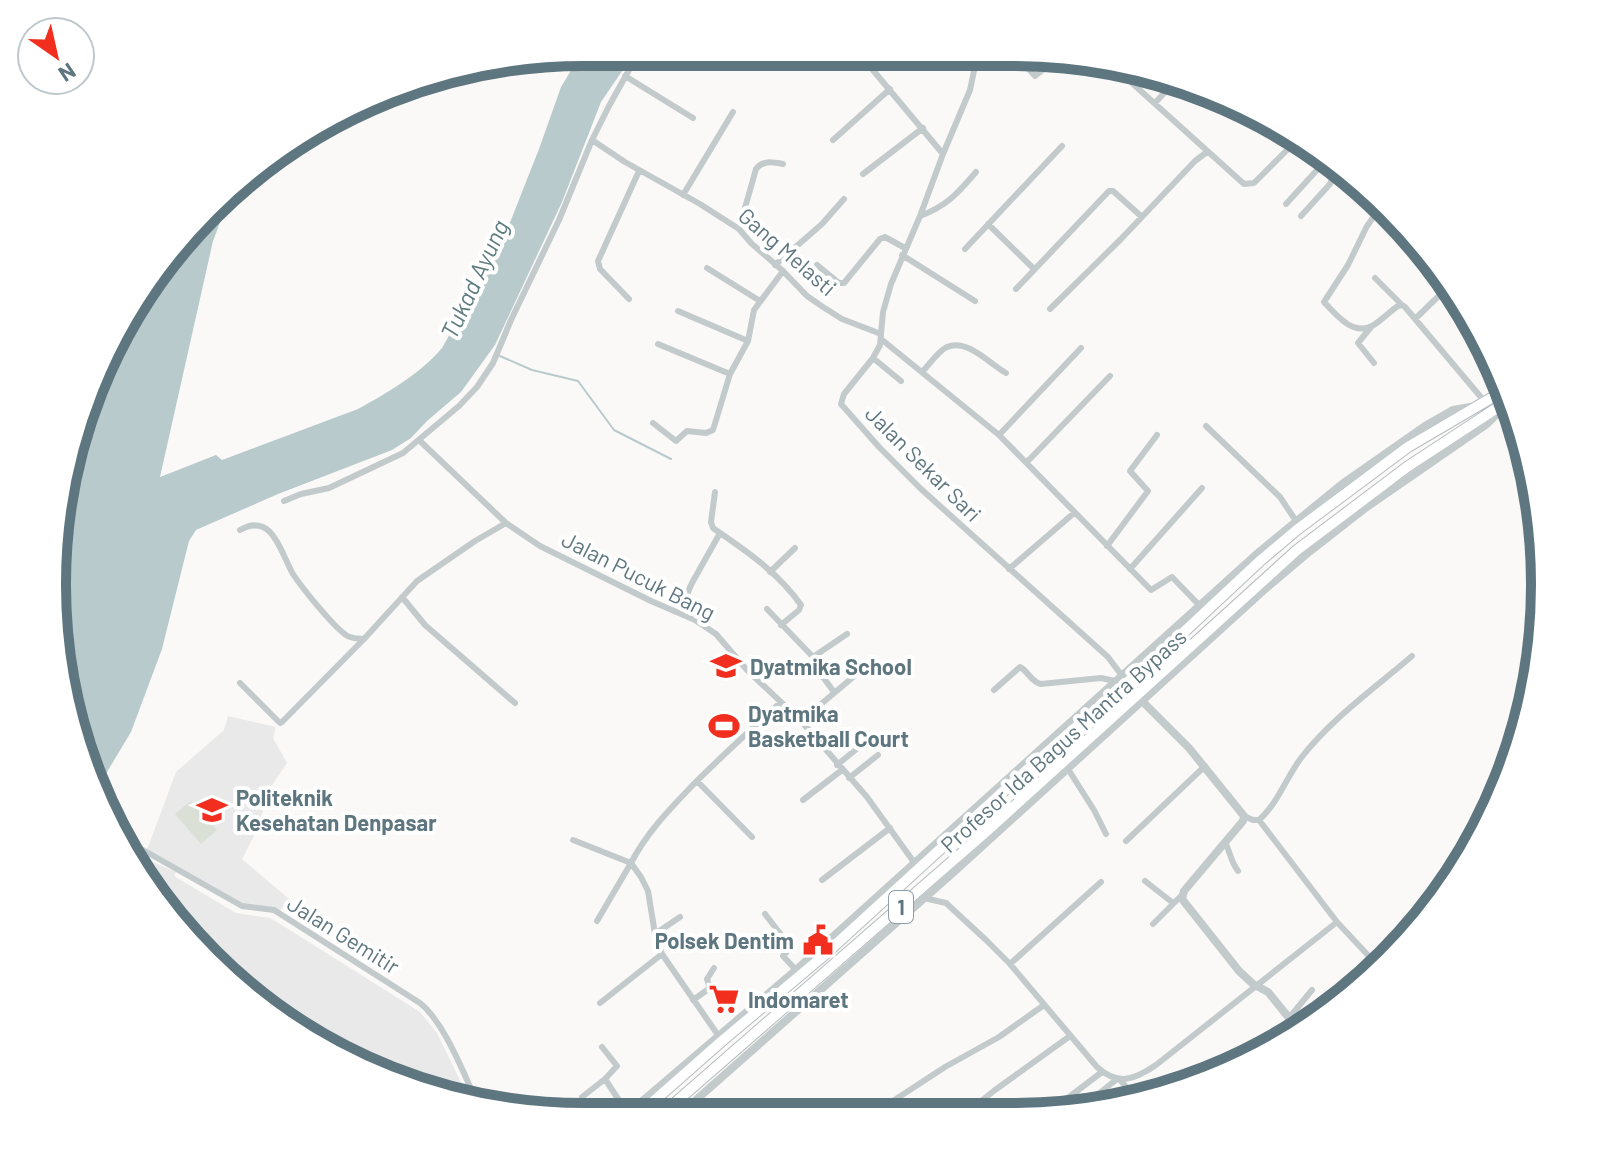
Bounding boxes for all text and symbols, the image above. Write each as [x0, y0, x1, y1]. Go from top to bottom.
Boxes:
north arrow [16, 16, 96, 96]
text: N [54, 59, 81, 88]
street label: Gang Melasti [734, 202, 842, 300]
water label: Tukad Ayung [434, 215, 514, 343]
street label: Jalan Sekar Sari [861, 400, 987, 526]
street label: Jalan Pucuk Bang [558, 525, 720, 625]
street label: Profesor Ida Bagus Mantra Bypass [935, 623, 1191, 857]
school or university icon: Dyatmika School [709, 649, 743, 683]
place label: Dyatmika School [750, 653, 912, 679]
place label: Dyatmika Basketball Court [748, 700, 909, 751]
sports icon: Dyatmika Basketball Court [707, 709, 741, 743]
place label: Politeknik Kesehatan Denpasar [236, 784, 437, 835]
school or university icon: Politeknik Kesehatan Denpasar [195, 793, 229, 827]
street label: Jalan Gemitir [283, 889, 405, 979]
road number: 1 [889, 891, 913, 923]
public building icon: Polsek Dentim [801, 923, 835, 957]
place label: Polsek Dentim [655, 927, 794, 953]
supermarket icon: Indomaret [707, 982, 741, 1016]
place label: Indomaret [748, 986, 849, 1012]

